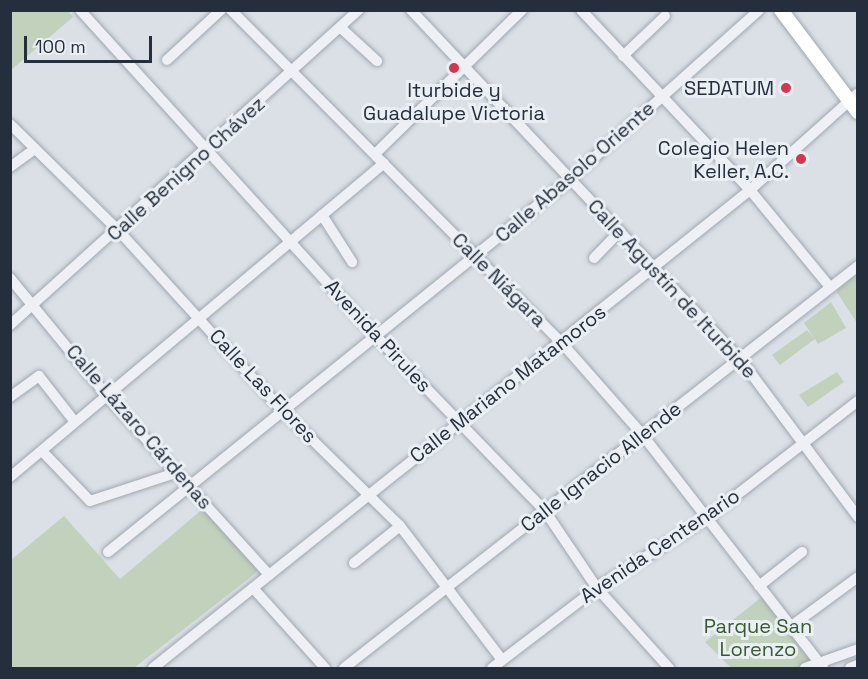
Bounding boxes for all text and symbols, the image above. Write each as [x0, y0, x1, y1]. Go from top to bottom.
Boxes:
scale bar [27, 24, 154, 62]
text: 100 m [35, 35, 86, 58]
marker: Iturbide y Guadalupe Victoria [447, 61, 461, 75]
place label: SEDATUM [684, 76, 774, 100]
place label: Iturbide y Guadalupe Victoria [363, 78, 545, 125]
marker: SEDATUM [779, 81, 793, 95]
street label: Calle Benigno Chávez [102, 92, 270, 246]
street label: Calle Abasolo Oriente [490, 96, 660, 248]
place label: Colegio Helen Keller, A.C. [658, 136, 789, 183]
marker: Colegio Helen Keller, A.C. [794, 152, 808, 166]
street label: Calle Agustín de Iturbide [582, 194, 762, 384]
street label: Calle Niágara [447, 228, 551, 332]
street label: Avenida Pirules [320, 275, 436, 397]
street label: Calle Mariano Matamoros [405, 300, 611, 468]
street label: Calle Las Flores [204, 324, 322, 448]
street label: Calle Lázaro Cárdenas [61, 340, 217, 514]
street label: Calle Ignacio Allende [516, 397, 686, 537]
street label: Avenida Centenario [576, 484, 744, 608]
park label: Parque San Lorenzo [704, 615, 812, 662]

